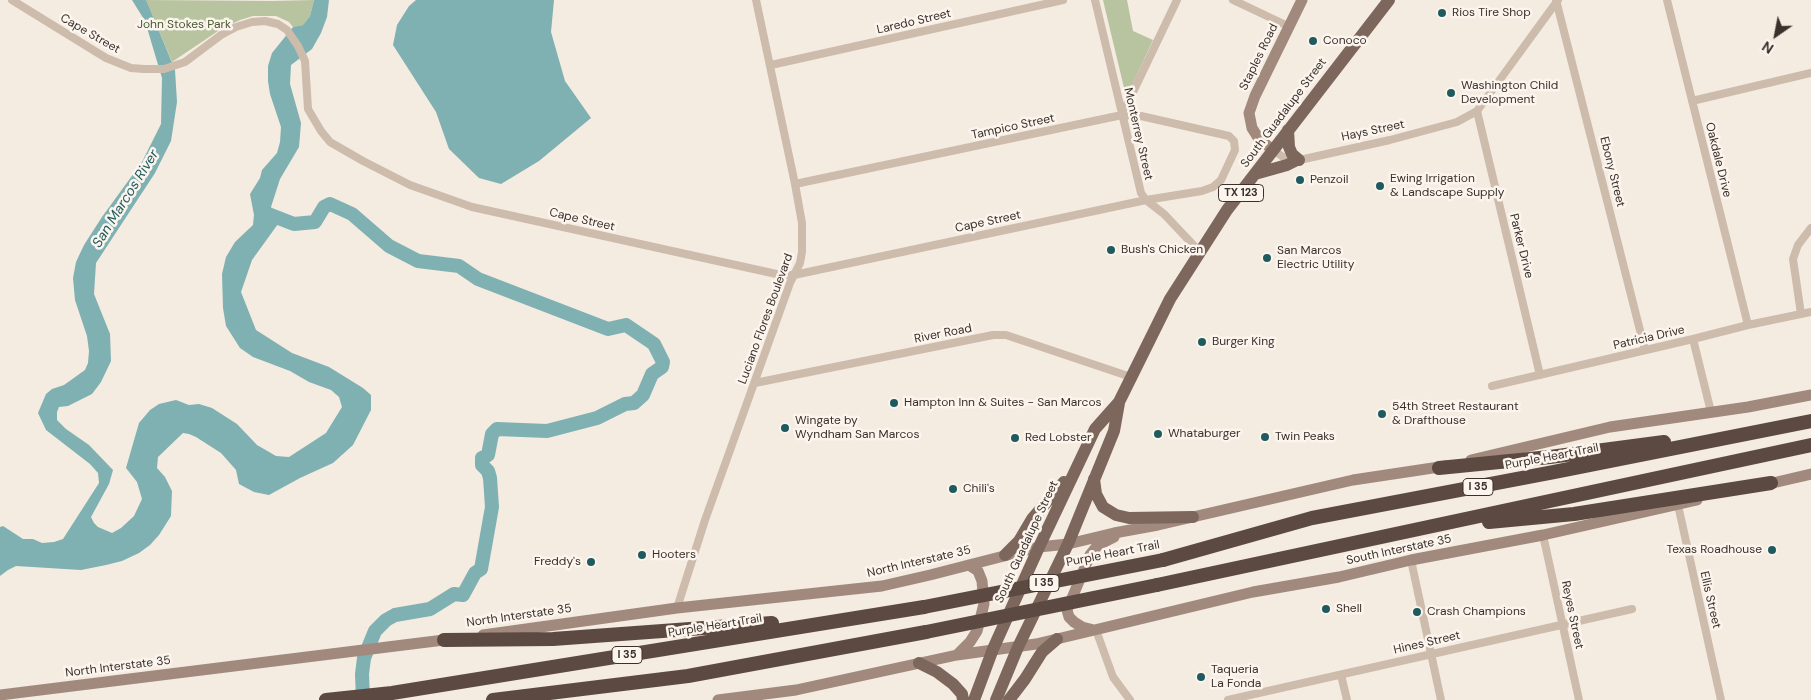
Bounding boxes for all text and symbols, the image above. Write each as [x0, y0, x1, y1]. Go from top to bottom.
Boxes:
street label: Laredo Street [875, 6, 953, 38]
place label: Rios Tire Shop [1452, 6, 1531, 20]
marker: Rios Tire Shop [1436, 7, 1448, 19]
north arrow [1751, 10, 1801, 60]
street label: Cape Street [58, 11, 122, 57]
park label: John Stokes Park [137, 18, 231, 32]
street label: Staples Road [1237, 21, 1281, 93]
place label: Conoco [1323, 34, 1367, 48]
marker: Conoco [1307, 35, 1319, 47]
text: N [1759, 37, 1777, 58]
street label: South Guadalupe Street [1238, 55, 1330, 171]
place label: Washington Child Development [1461, 79, 1558, 107]
street label: Monterrey Street [1120, 86, 1156, 182]
marker: Washington Child Development [1445, 87, 1457, 99]
street label: Tampico Street [970, 111, 1056, 143]
street label: Hays Street [1340, 117, 1406, 145]
street label: Oakdale Drive [1702, 121, 1734, 199]
street label: Ebony Street [1596, 135, 1628, 209]
water label: San Marcos River [89, 147, 163, 251]
place label: Ewing Irrigation & Landscape Supply [1390, 172, 1504, 200]
place label: Penzoil [1310, 173, 1348, 187]
marker: Penzoil [1294, 174, 1306, 186]
marker: Ewing Irrigation & Landscape Supply [1374, 180, 1386, 192]
road number: TX 123 [1218, 184, 1264, 202]
street label: Cape Street [548, 205, 616, 235]
street label: Cape Street [954, 208, 1022, 236]
street label: Parker Drive [1506, 212, 1536, 280]
place label: Bush's Chicken [1121, 243, 1203, 257]
marker: Bush's Chicken [1105, 244, 1117, 256]
place label: San Marcos Electric Utility [1277, 244, 1354, 272]
street label: Luciano Flores Boulevard [736, 252, 796, 386]
marker: San Marcos Electric Utility [1261, 252, 1273, 264]
street label: River Road [913, 321, 973, 347]
street label: Patricia Drive [1612, 323, 1686, 353]
place label: Burger King [1212, 335, 1275, 349]
marker: Burger King [1196, 336, 1208, 348]
place label: Hampton Inn & Suites - San Marcos [904, 396, 1102, 410]
marker: Hampton Inn & Suites - San Marcos [888, 397, 900, 409]
place label: 54th Street Restaurant & Drafthouse [1392, 400, 1519, 428]
marker: 54th Street Restaurant & Drafthouse [1376, 408, 1388, 420]
place label: Wingate by Wyndham San Marcos [795, 414, 919, 442]
marker: Wingate by Wyndham San Marcos [779, 422, 791, 434]
place label: Whataburger [1168, 427, 1241, 441]
marker: Whataburger [1152, 428, 1164, 440]
place label: Twin Peaks [1275, 430, 1335, 444]
place label: Red Lobster [1025, 431, 1092, 445]
marker: Twin Peaks [1259, 431, 1271, 443]
marker: Red Lobster [1009, 432, 1021, 444]
street label: Purple Heart Trail [1504, 441, 1600, 473]
road number: I 35 [1463, 478, 1493, 496]
street label: South Guadalupe Street [992, 479, 1062, 605]
place label: Chili's [963, 482, 995, 496]
marker: Chili's [947, 483, 959, 495]
street label: South Interstate 35 [1345, 532, 1453, 568]
street label: Purple Heart Trail [1065, 538, 1161, 570]
street label: North Interstate 35 [866, 543, 972, 581]
place label: Texas Roadhouse [1666, 543, 1762, 557]
marker: Texas Roadhouse [1766, 544, 1778, 556]
place label: Hooters [652, 548, 696, 562]
marker: Hooters [636, 549, 648, 561]
place label: Freddy's [534, 555, 581, 569]
marker: Freddy's [585, 556, 597, 568]
street label: Ellis Street [1696, 570, 1724, 630]
road number: I 35 [1029, 574, 1059, 592]
street label: Reyes Street [1558, 580, 1586, 650]
street label: North Interstate 35 [466, 602, 572, 630]
place label: Shell [1336, 602, 1362, 616]
marker: Shell [1320, 603, 1332, 615]
place label: Crash Champions [1427, 605, 1526, 619]
marker: Crash Champions [1411, 606, 1423, 618]
street label: Purple Heart Trail [667, 611, 763, 641]
street label: Hines Street [1392, 628, 1462, 658]
road number: I 35 [612, 646, 642, 664]
street label: North Interstate 35 [65, 653, 171, 681]
place label: Taqueria La Fonda [1211, 663, 1261, 691]
marker: Taqueria La Fonda [1195, 671, 1207, 683]

